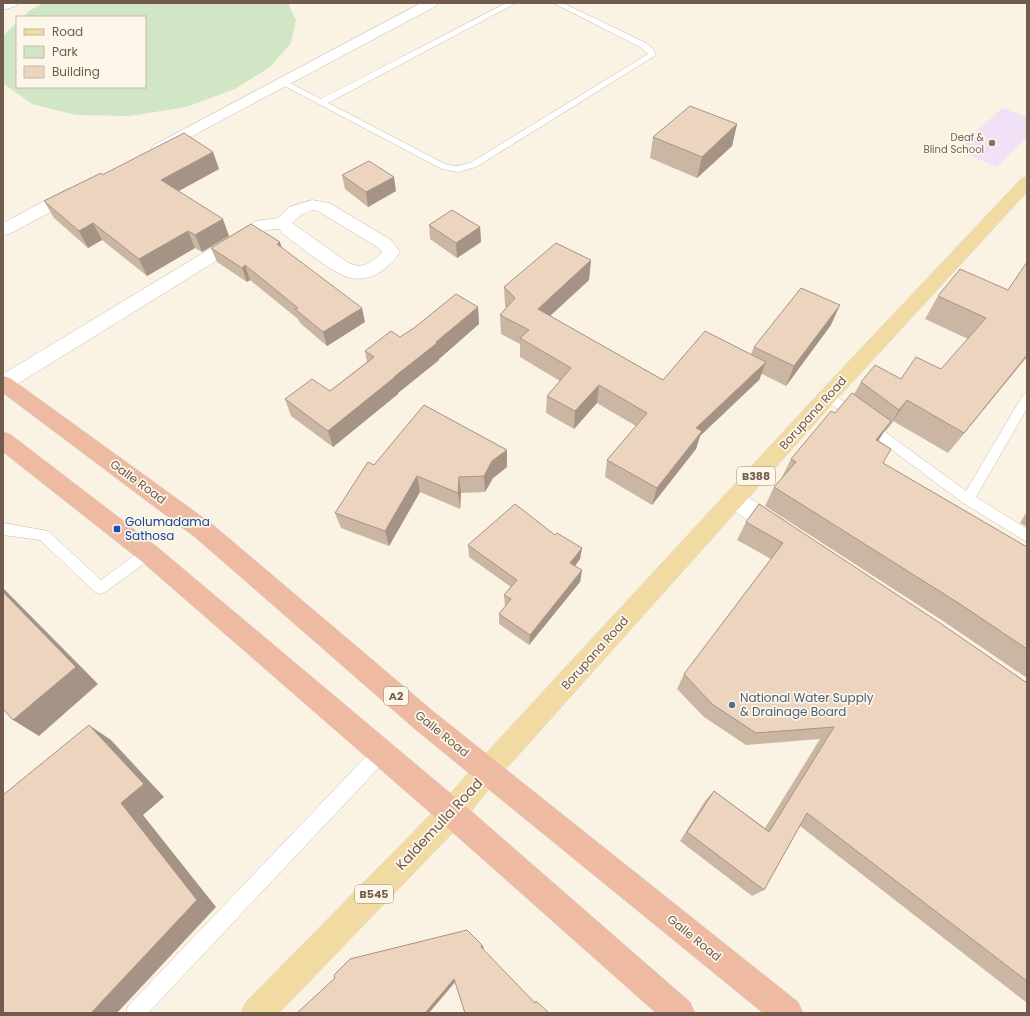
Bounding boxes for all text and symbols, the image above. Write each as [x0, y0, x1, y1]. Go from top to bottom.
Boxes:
legend [16, 16, 146, 88]
text: Road [52, 23, 83, 40]
text: Park [52, 43, 79, 60]
text: Building [52, 63, 100, 80]
place label: Deaf & Blind School [924, 130, 985, 157]
marker: Deaf & Blind School [987, 138, 997, 148]
street label: Borupana Road [775, 372, 850, 453]
street label: Galle Road [107, 456, 170, 508]
road number: B388 [737, 467, 775, 485]
place label: Golumadama Sathosa [125, 513, 210, 544]
marker: Golumadama Sathosa [112, 524, 122, 534]
street label: Borupana Road [557, 612, 632, 693]
road number: A2 [384, 687, 408, 705]
place label: National Water Supply & Drainage Board [740, 689, 874, 720]
marker: National Water Supply & Drainage Board [727, 700, 737, 710]
street label: Galle Road [412, 706, 473, 761]
street label: Kaldemulla Road [391, 774, 487, 874]
road number: B545 [355, 885, 393, 903]
street label: Galle Road [664, 910, 725, 965]

